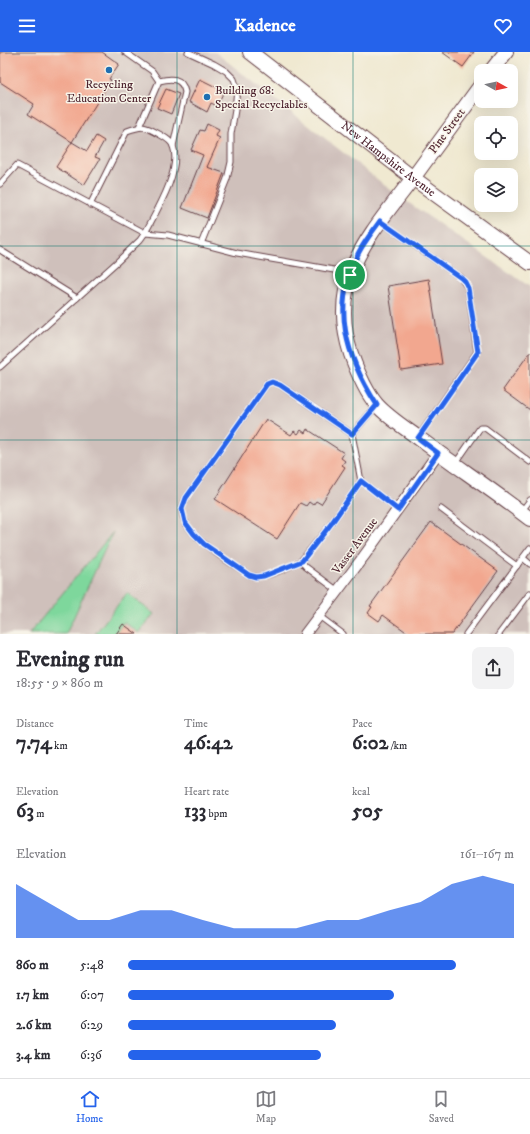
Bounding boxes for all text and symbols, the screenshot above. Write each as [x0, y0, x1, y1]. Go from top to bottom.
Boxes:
icon: menu [16, 15, 38, 37]
text: Kadence [234, 15, 296, 37]
icon: heart [492, 15, 514, 37]
north arrow [474, 64, 518, 108]
map controls [474, 64, 518, 212]
marker: Recycling Education Center [104, 65, 114, 75]
place label: Recycling Education Center [67, 77, 152, 106]
place label: Building 68: Special Recyclables [215, 83, 307, 112]
marker: Building 68: Special Recyclables [202, 92, 212, 102]
street label: Pine Street [426, 105, 469, 157]
button: locate [474, 116, 518, 160]
street label: New Hampshire Avenue [338, 118, 439, 200]
button: layers [474, 168, 518, 212]
pin [333, 258, 367, 292]
icon: arrive [339, 264, 361, 286]
street label: Vasser Avenue [328, 515, 381, 578]
text: Evening run [16, 646, 124, 673]
button: share [472, 647, 514, 689]
text: 18:55 · 9 × 860 m [16, 675, 103, 691]
text: Distance [16, 717, 54, 731]
text: Time [184, 717, 208, 731]
text: Pace [352, 717, 372, 731]
text: 7.74 [16, 731, 52, 756]
text: 46:42 [184, 731, 232, 756]
text: 6:02 [352, 731, 388, 756]
text: km [52, 739, 68, 753]
text: /km [388, 739, 407, 753]
text: Elevation [16, 785, 59, 799]
text: Heart rate [184, 785, 229, 799]
text: kcal [352, 785, 370, 799]
text: 63 [16, 799, 34, 824]
text: 133 [184, 799, 206, 824]
text: 505 [352, 799, 383, 824]
text: m [34, 807, 45, 821]
text: bpm [206, 807, 228, 821]
text: Elevation [16, 846, 66, 862]
text: 161–167 m [460, 846, 514, 862]
text: 860 m [16, 957, 49, 973]
text: 5:48 [80, 957, 104, 973]
text: 1.7 km [16, 987, 49, 1003]
text: 6:07 [80, 987, 104, 1003]
text: 2.6 km [16, 1017, 51, 1033]
text: 6:29 [80, 1017, 103, 1033]
text: 3.4 km [16, 1047, 51, 1063]
text: 6:36 [80, 1047, 102, 1063]
tab: Home [76, 1088, 103, 1126]
tab: Map [255, 1088, 277, 1126]
tab: Saved [429, 1088, 454, 1126]

